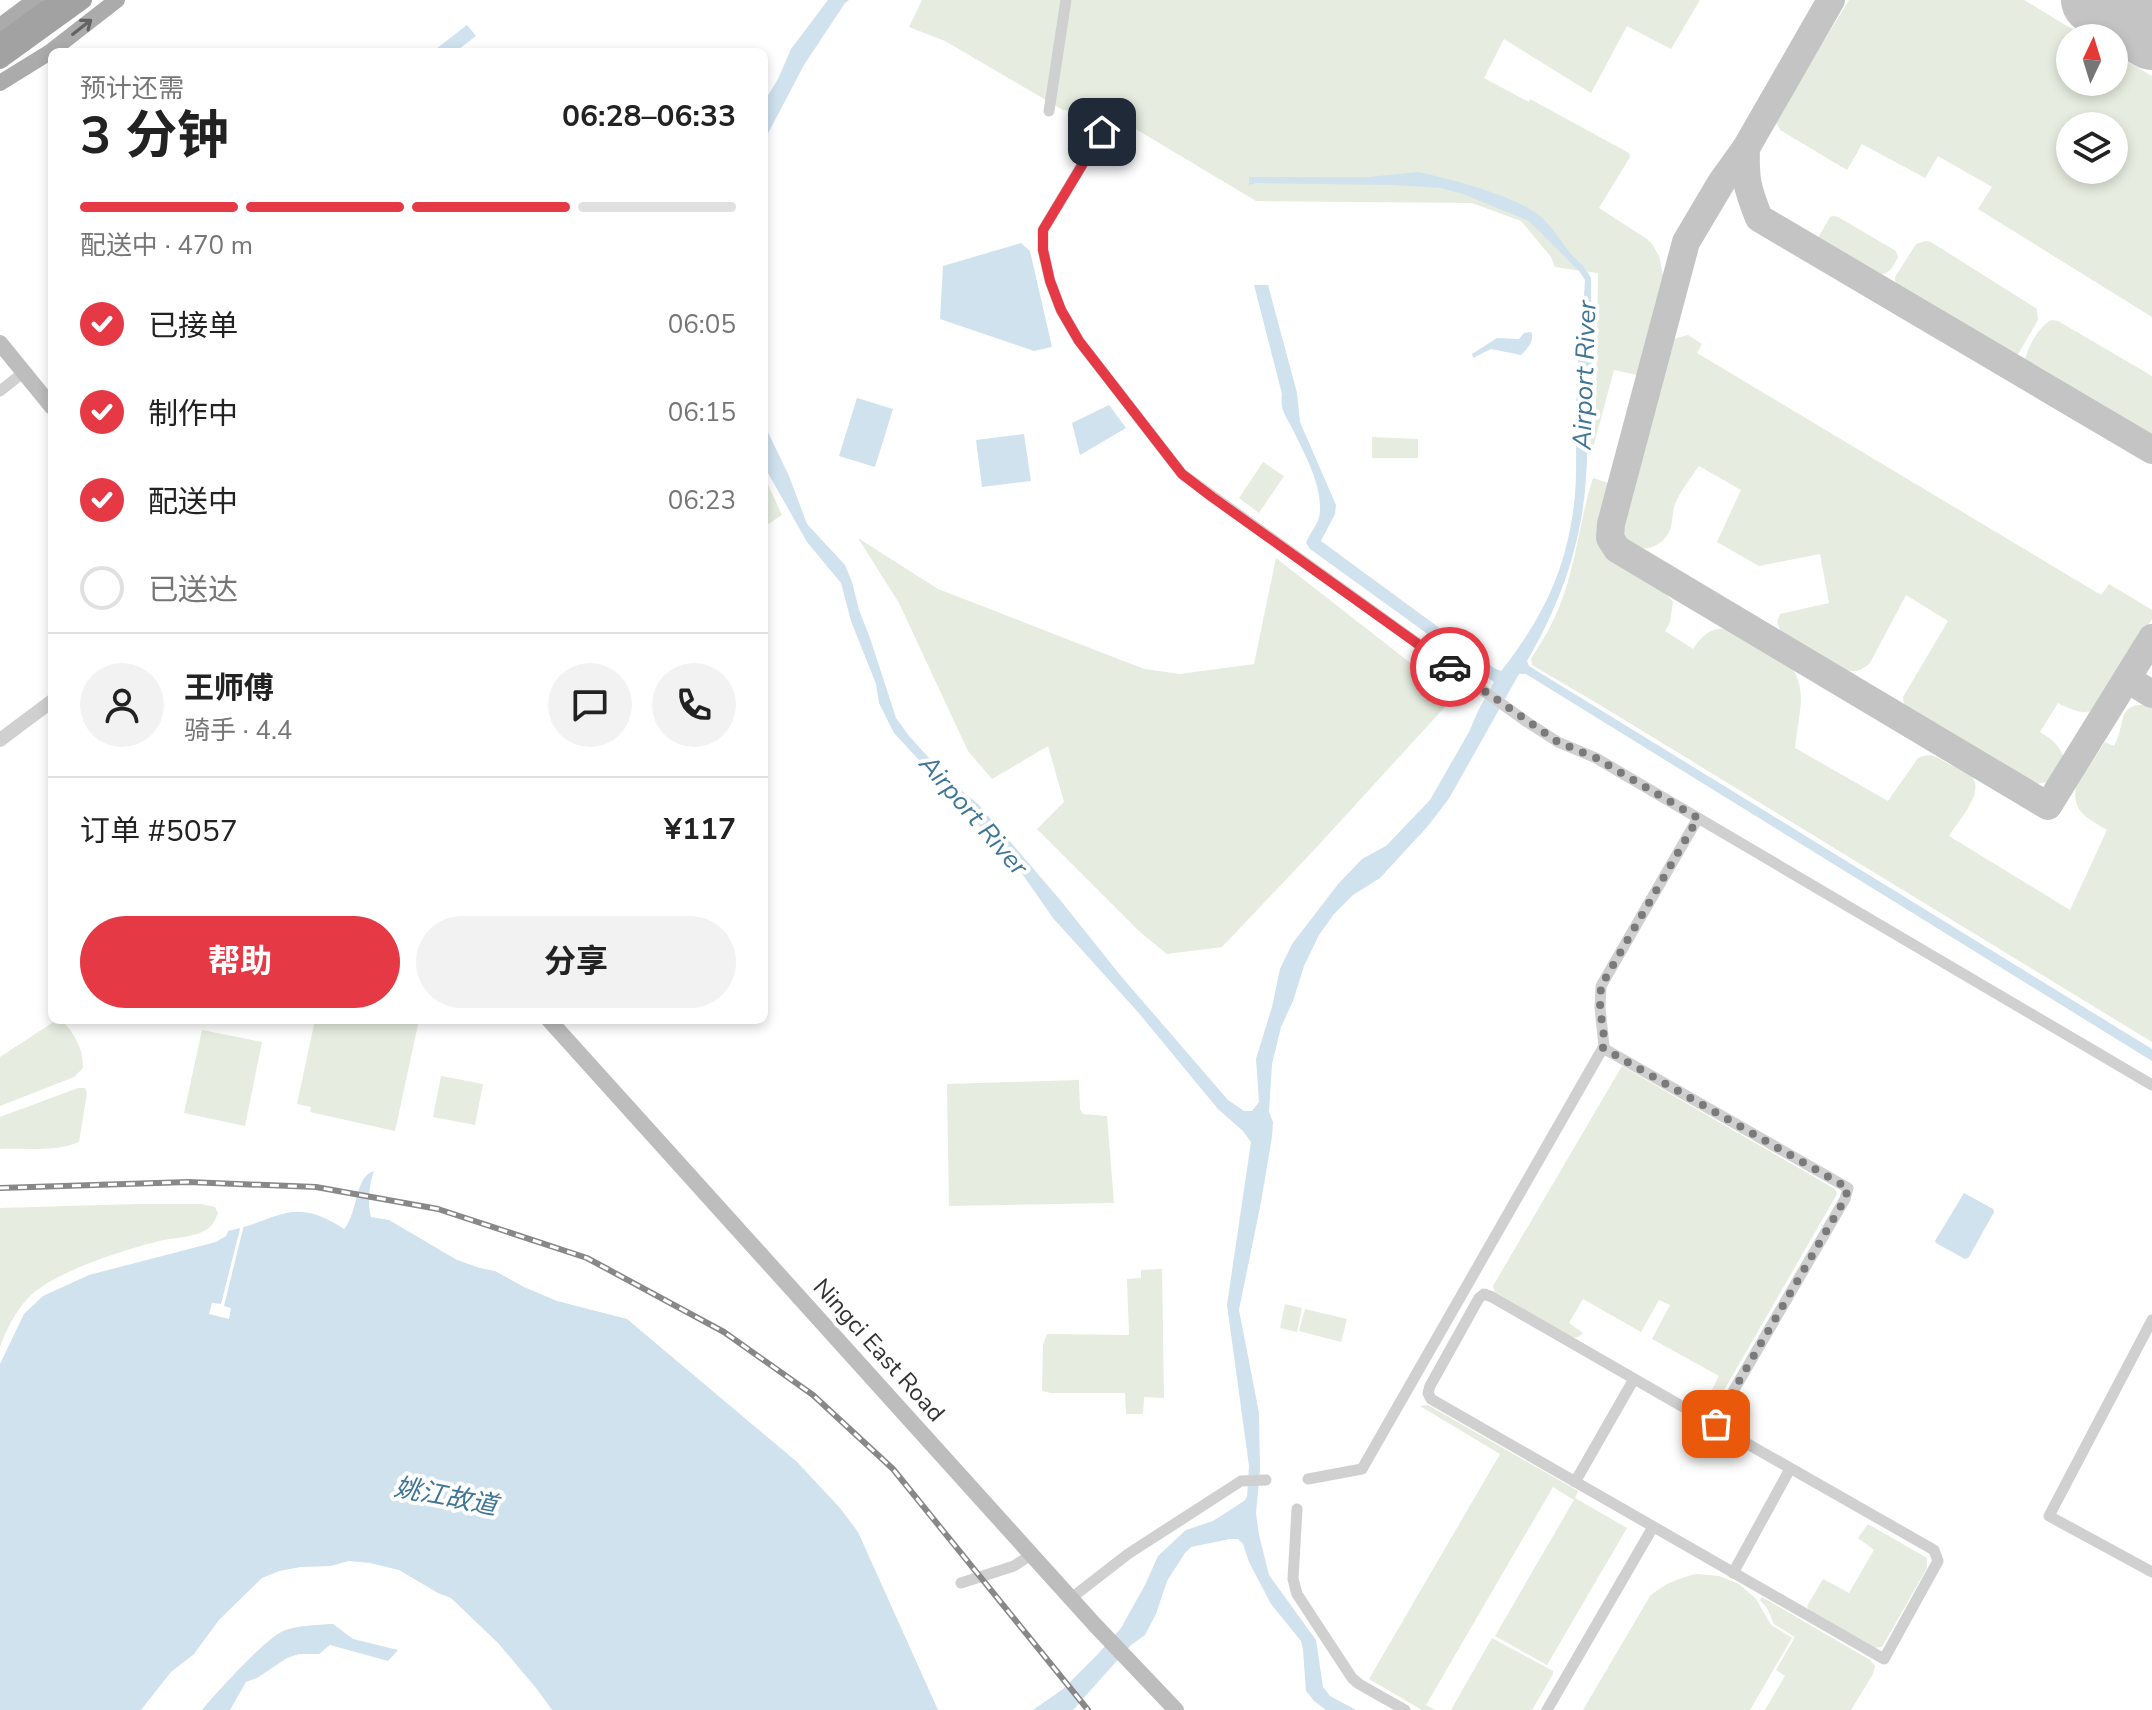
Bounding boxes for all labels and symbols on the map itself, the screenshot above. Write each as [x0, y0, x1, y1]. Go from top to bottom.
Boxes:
one-way arrow [71, 18, 92, 36]
north arrow [2056, 24, 2128, 96]
pin [1068, 98, 1136, 166]
water label: Airport River [1564, 299, 1605, 451]
courier [1410, 627, 1490, 707]
water label: Airport River [911, 747, 1036, 884]
street label: Ningci East Road [806, 1272, 952, 1428]
pin [1682, 1390, 1750, 1458]
water label: 姚江故道 [392, 1469, 504, 1524]

